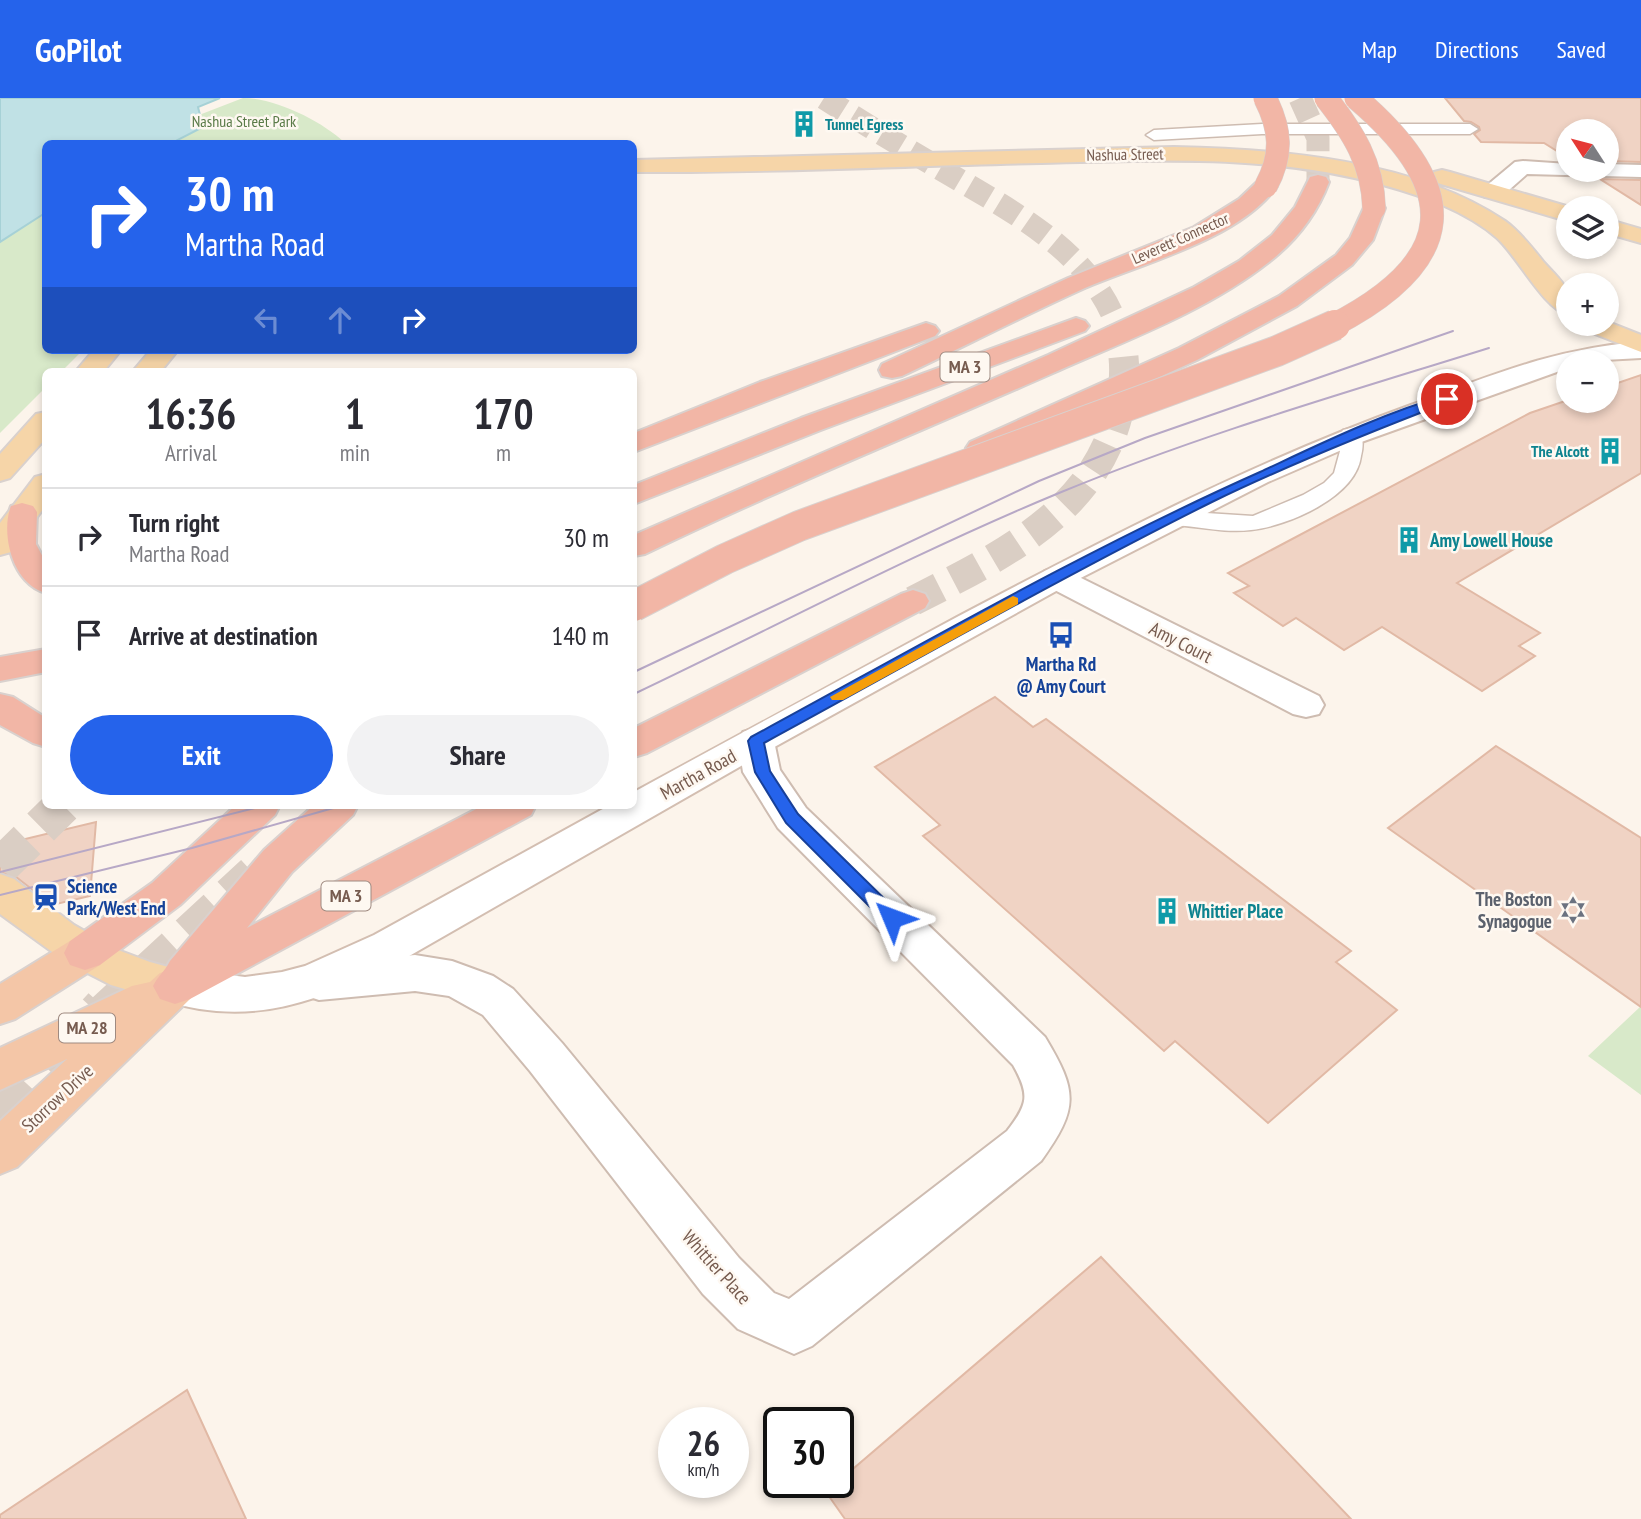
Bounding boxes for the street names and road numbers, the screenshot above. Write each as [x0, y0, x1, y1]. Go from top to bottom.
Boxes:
street label: Nashua Street [1086, 143, 1164, 165]
street label: Leverett Connector [1128, 207, 1232, 268]
road number: MA 3 [940, 353, 990, 382]
street label: Amy Court [1145, 616, 1217, 668]
street label: Martha Road [656, 743, 740, 805]
road number: MA 3 [322, 882, 370, 910]
road number: MA 28 [59, 1014, 115, 1043]
street label: Storrow Drive [16, 1059, 98, 1137]
street label: Whittier Place [677, 1225, 757, 1309]

